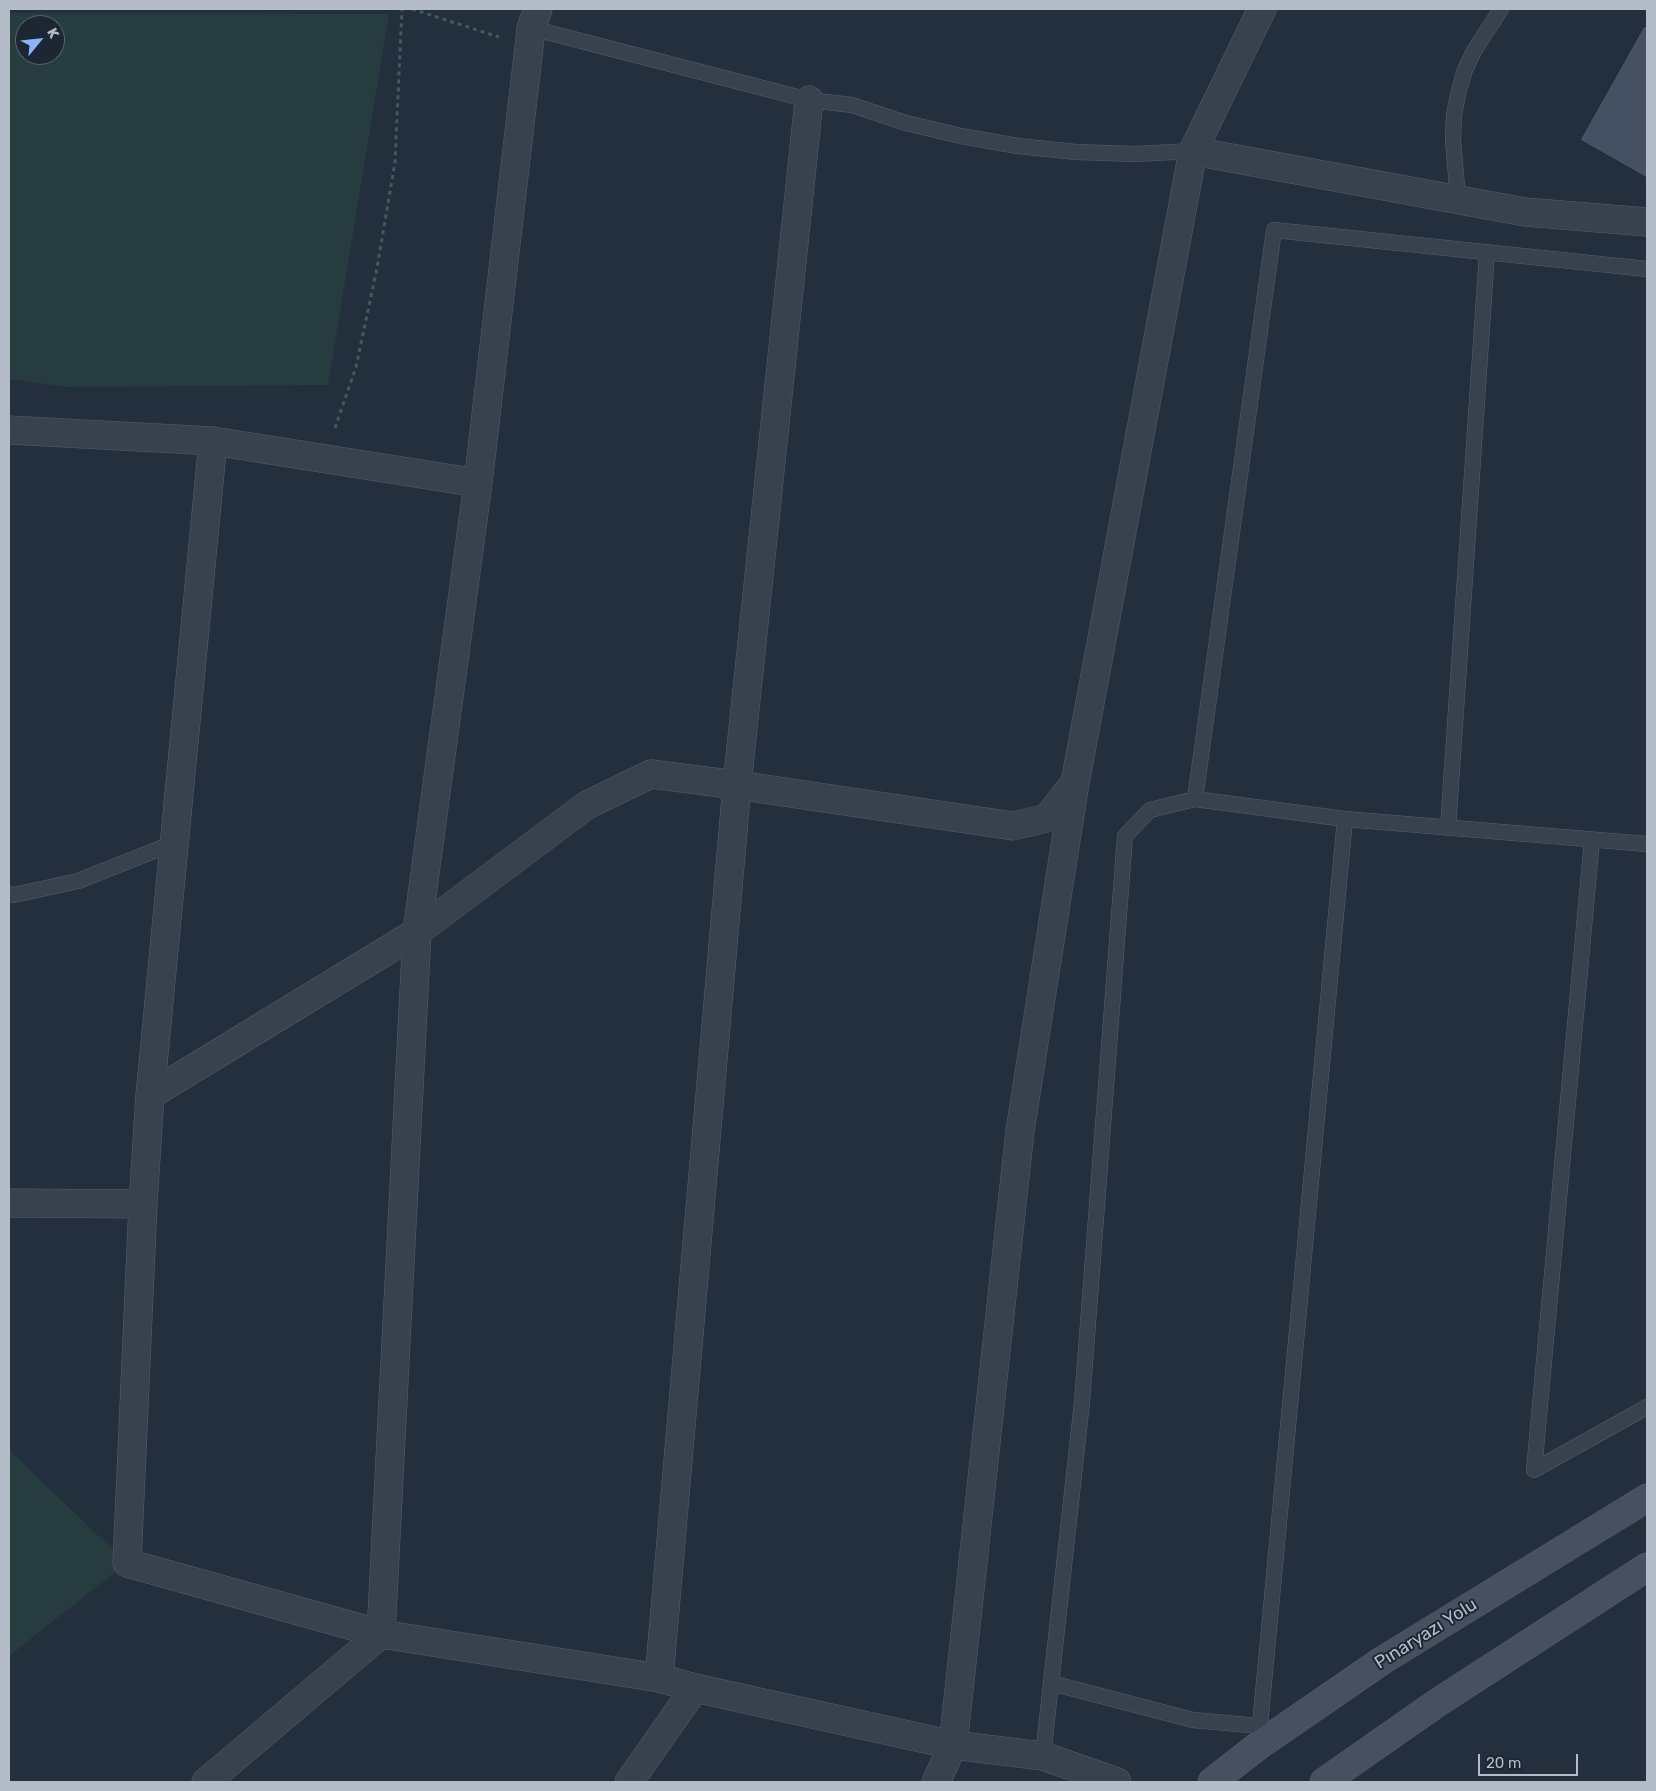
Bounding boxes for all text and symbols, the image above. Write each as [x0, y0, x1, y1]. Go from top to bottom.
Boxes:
north arrow [15, 15, 65, 65]
text: K [43, 25, 62, 41]
street label: Pınaryazı Yolu [1371, 1594, 1481, 1674]
scale bar [1481, 1744, 1581, 1776]
text: 20 m [1486, 1754, 1521, 1772]

